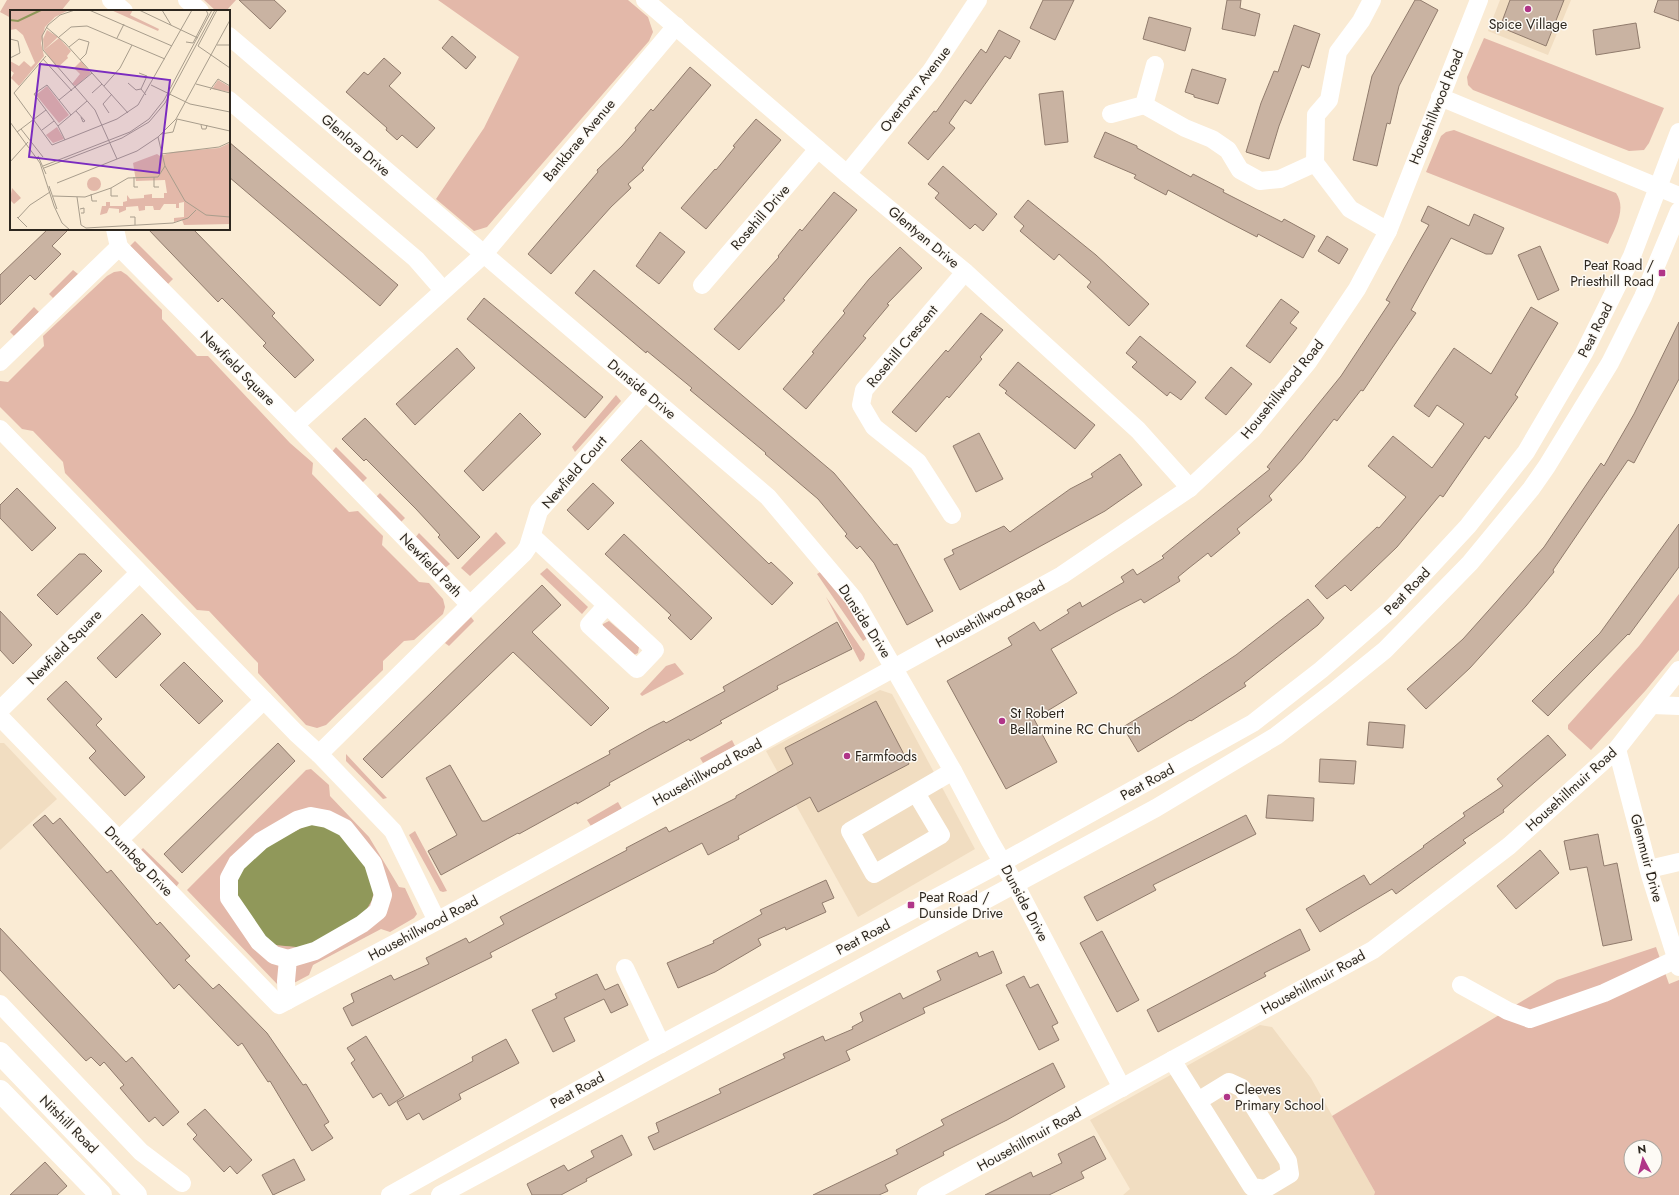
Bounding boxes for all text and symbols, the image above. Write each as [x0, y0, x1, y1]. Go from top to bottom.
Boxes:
marker: Spice Village [1523, 4, 1533, 14]
inset map [10, 10, 230, 230]
place label: Spice Village [1489, 14, 1567, 34]
street label: Overtown Avenue [875, 42, 955, 136]
street label: Househillwood Road [1404, 47, 1468, 167]
street label: Bankbrae Avenue [538, 94, 620, 186]
street label: Glenlora Drive [317, 109, 395, 181]
street label: Rosehill Drive [726, 180, 794, 254]
street label: Glentyan Drive [884, 201, 964, 273]
place label: Peat Road / Priesthill Road [1570, 255, 1654, 291]
marker: Peat Road / Priesthill Road [1657, 268, 1667, 278]
street label: Peat Road [1573, 299, 1617, 361]
street label: Rosehill Crescent [862, 300, 943, 391]
street label: Newfield Square [196, 326, 280, 410]
street label: Househillwood Road [1236, 335, 1328, 443]
street label: Dunside Drive [603, 354, 681, 424]
street label: Newfield Court [537, 431, 612, 513]
street label: Newfield Path [395, 528, 467, 602]
street label: Peat Road [1379, 563, 1435, 619]
street label: Househillwood Road [932, 576, 1048, 652]
street label: Dunside Drive [834, 580, 896, 662]
street label: Newfield Square [22, 605, 106, 689]
place label: St Robert Bellarmine RC Church [1010, 703, 1141, 739]
marker: St Robert Bellarmine RC Church [997, 716, 1007, 726]
street label: Househillwood Road [649, 734, 765, 810]
street label: Househillmuir Road [1521, 743, 1621, 835]
place label: Farmfoods [855, 746, 917, 766]
marker: Farmfoods [842, 751, 852, 761]
street label: Peat Road [1116, 759, 1178, 805]
street label: Glenmuir Drive [1626, 812, 1668, 904]
street label: Drumbeg Drive [100, 821, 178, 901]
street label: Dunside Drive [996, 861, 1054, 945]
place label: Peat Road / Dunside Drive [919, 887, 1003, 923]
street label: Househillwood Road [364, 890, 482, 966]
marker: Peat Road / Dunside Drive [906, 900, 916, 910]
street label: Peat Road [832, 914, 894, 960]
street label: Househillmuir Road [1257, 945, 1369, 1019]
street label: Peat Road [546, 1067, 608, 1113]
place label: Cleeves Primary School [1235, 1079, 1324, 1115]
street label: Nitshill Road [35, 1090, 103, 1158]
marker: Cleeves Primary School [1222, 1092, 1232, 1102]
street label: Househillmuir Road [973, 1102, 1085, 1176]
north arrow [1623, 1139, 1663, 1179]
text: N [1636, 1141, 1647, 1158]

